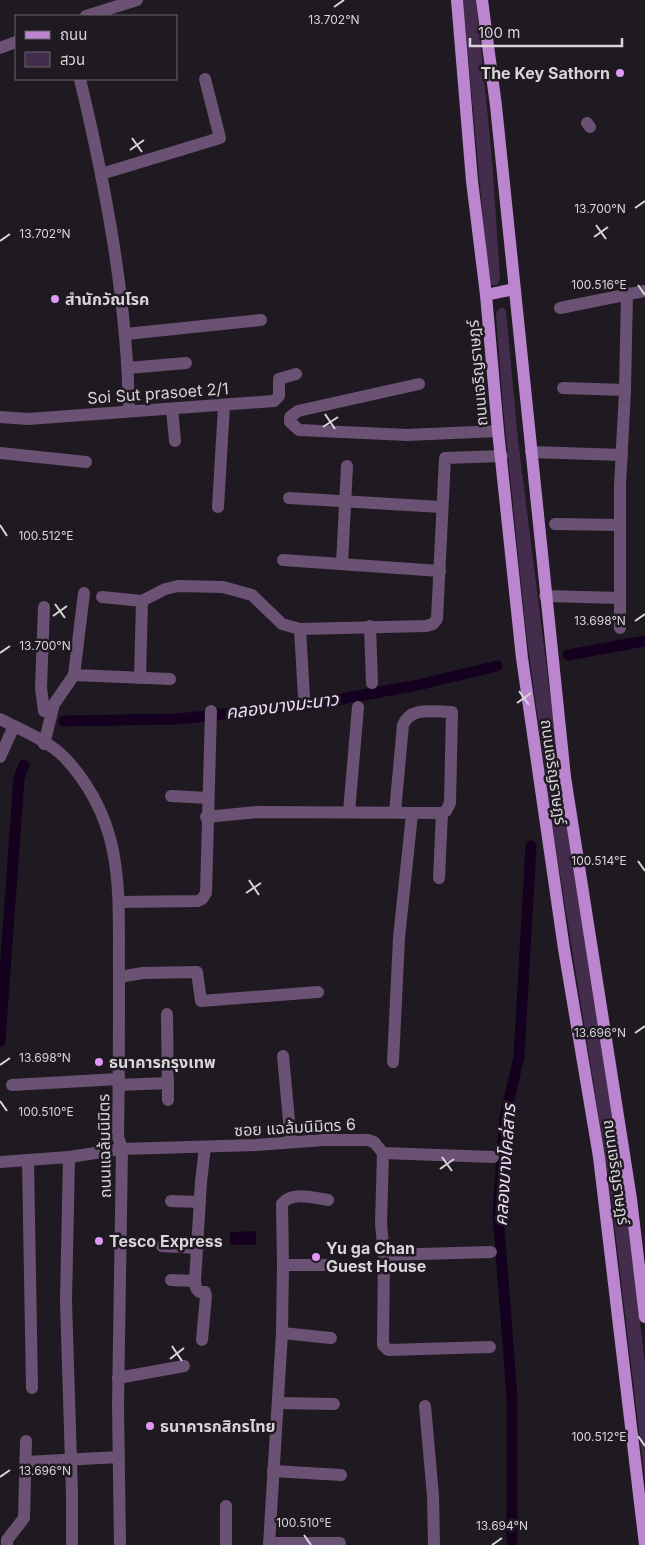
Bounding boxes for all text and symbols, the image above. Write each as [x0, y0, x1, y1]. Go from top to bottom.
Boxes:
text: 13.702°N [308, 12, 360, 27]
legend [15, 15, 178, 80]
scale bar [470, 15, 622, 47]
text: 100 m [478, 23, 520, 42]
text: ถนน [60, 25, 87, 44]
text: สวน [60, 50, 85, 69]
place label: The Key Sathorn [480, 63, 610, 83]
marker: The Key Sathorn [614, 67, 626, 79]
text: 13.700°N [574, 201, 626, 216]
text: 13.702°N [19, 226, 71, 241]
text: 100.516°E [571, 277, 627, 292]
place label: สำนักวัณโรค [65, 289, 149, 309]
marker: สำนักวัณโรค [49, 293, 61, 305]
street label: ถนนเจริญราษฎร์ [462, 318, 492, 427]
street label: Soi Sut prasoet 2/1 [87, 378, 229, 408]
text: 100.512°E [18, 528, 74, 543]
text: 13.698°N [574, 613, 626, 628]
text: 13.700°N [19, 638, 71, 653]
water label: คลองบางมะนาว [224, 688, 341, 723]
street label: ถนนเจริญราษฎร์ [537, 718, 571, 827]
text: 100.514°E [571, 853, 627, 868]
text: 13.696°N [574, 1025, 626, 1040]
text: 13.698°N [19, 1050, 71, 1065]
place label: ธนาคารกรุงเทพ [109, 1052, 216, 1072]
marker: ธนาคารกรุงเทพ [93, 1056, 105, 1068]
street label: ถนนแฉล้มนิมิตร [93, 1093, 115, 1198]
water label: คลองบางโคล่สาร [490, 1102, 519, 1227]
text: 100.510°E [18, 1104, 74, 1119]
street label: ซอย แฉล้มนิมิตร 6 [234, 1114, 356, 1140]
street label: ถนนเจริญราษฎร์ [600, 1118, 634, 1227]
place label: Tesco Express [109, 1231, 223, 1251]
marker: Tesco Express [93, 1235, 105, 1247]
place label: Yu ga Chan Guest House [326, 1238, 426, 1276]
marker: Yu ga Chan Guest House [310, 1251, 322, 1263]
place label: ธนาคารกสิกรไทย [160, 1416, 276, 1436]
marker: ธนาคารกสิกรไทย [144, 1420, 156, 1432]
text: 100.512°E [571, 1429, 627, 1444]
text: 13.696°N [19, 1463, 71, 1478]
text: 100.510°E [276, 1515, 332, 1530]
text: 13.694°N [476, 1518, 528, 1533]

